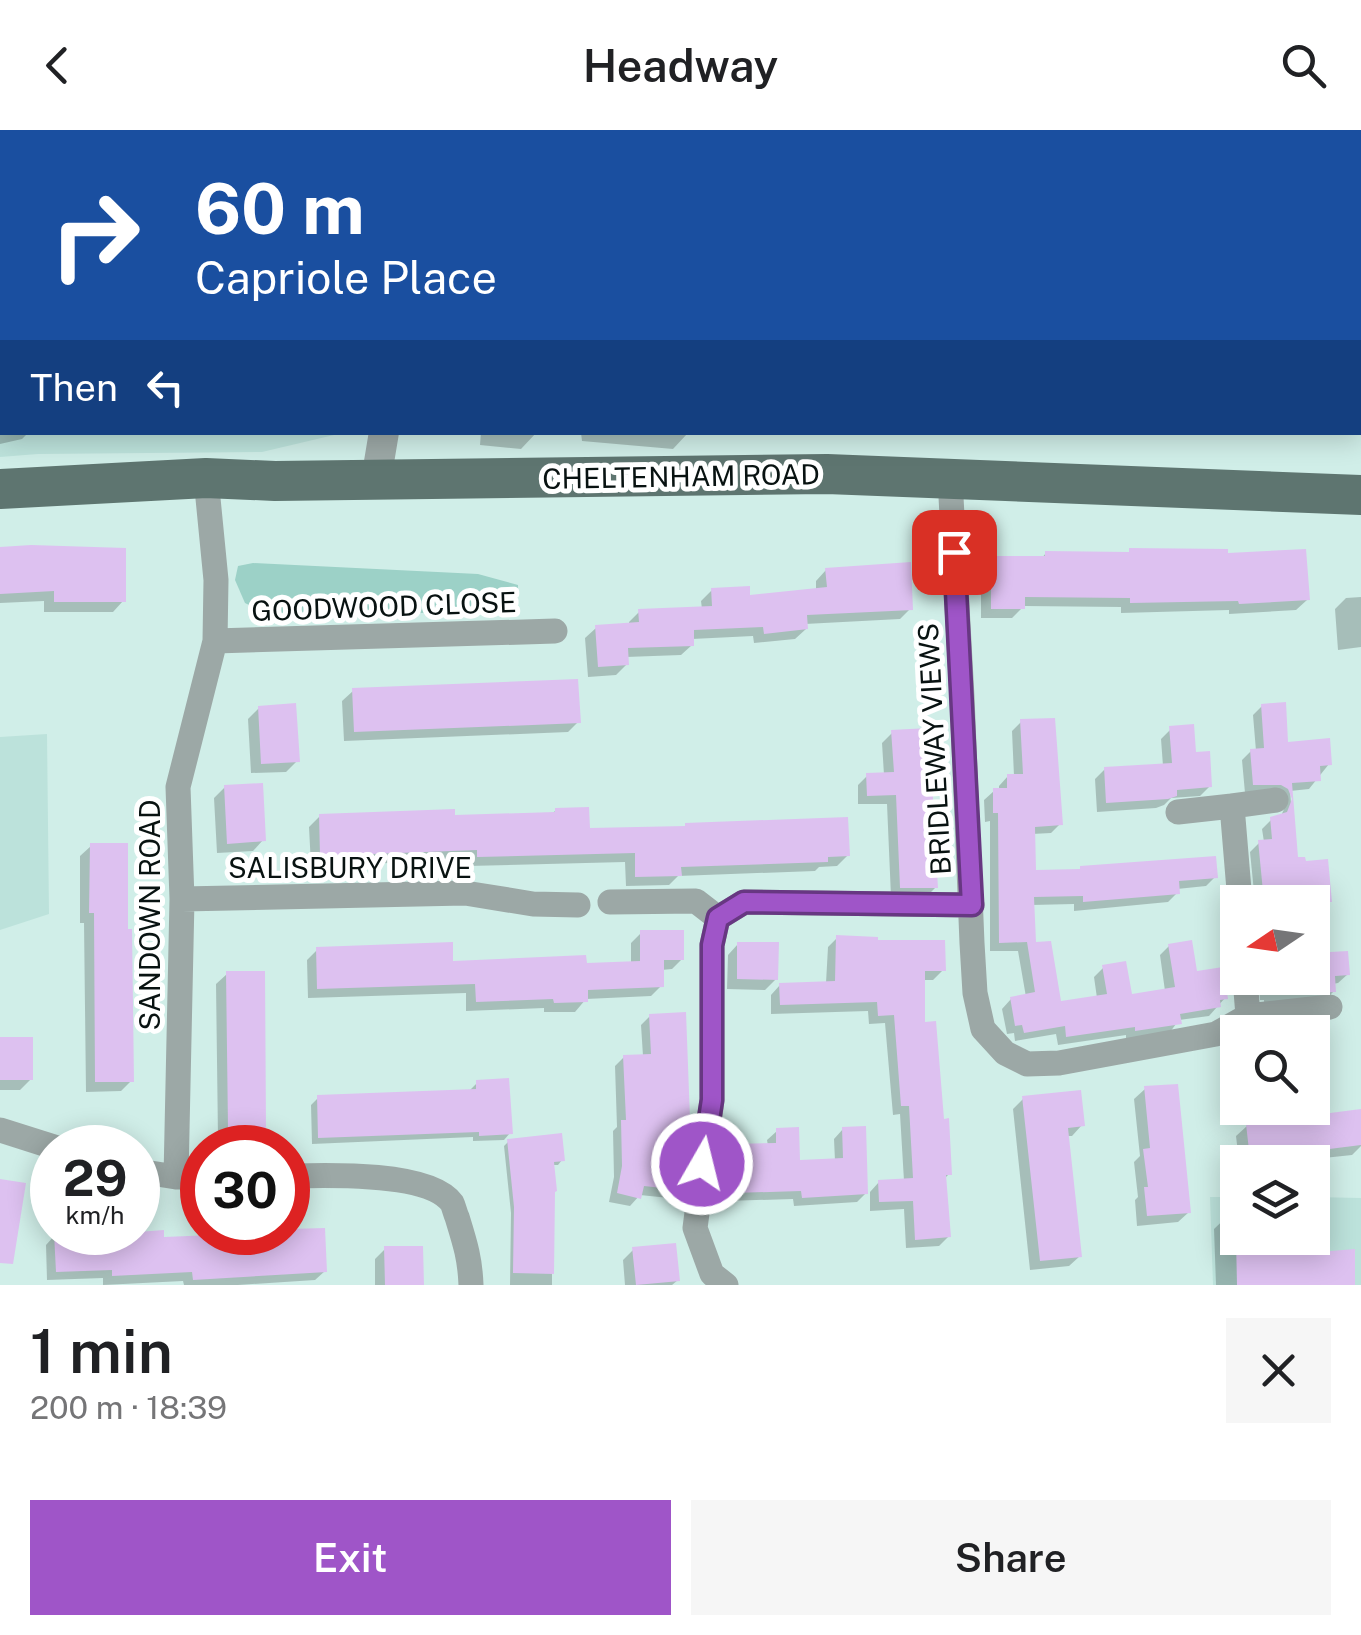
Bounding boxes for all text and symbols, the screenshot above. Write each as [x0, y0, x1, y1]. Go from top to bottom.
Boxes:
icon: back [30, 38, 85, 93]
icon: search [1276, 38, 1331, 93]
text: Headway [583, 39, 778, 92]
text: 60 m [195, 167, 365, 250]
icon: right [30, 170, 160, 300]
text: Capriole Place [195, 251, 497, 304]
icon: left [138, 360, 193, 415]
text: Then [30, 365, 118, 410]
street label: CHELTENHAM ROAD [542, 457, 820, 495]
pin [912, 510, 997, 595]
icon: arrive [927, 525, 982, 580]
street label: GOODWOOD CLOSE [251, 585, 517, 627]
street label: BRIDLEWAY VIEWS [911, 622, 957, 876]
street label: SANDOWN ROAD [133, 800, 166, 1030]
street label: SALISBURY DRIVE [228, 851, 472, 884]
north arrow [1220, 885, 1330, 995]
map controls [1220, 885, 1330, 1255]
button: search [1220, 1015, 1330, 1125]
position arrow [650, 1112, 754, 1216]
speed limit sign: 30 [180, 1125, 310, 1255]
button: layers [1220, 1145, 1330, 1255]
text: 29 [63, 1148, 127, 1207]
text: km/h [66, 1200, 124, 1230]
text: 1 min [30, 1316, 173, 1387]
button: close [1226, 1318, 1331, 1423]
text: 200 m · 18:39 [30, 1389, 227, 1426]
button: Exit [30, 1500, 671, 1615]
button: Share [691, 1500, 1331, 1615]

